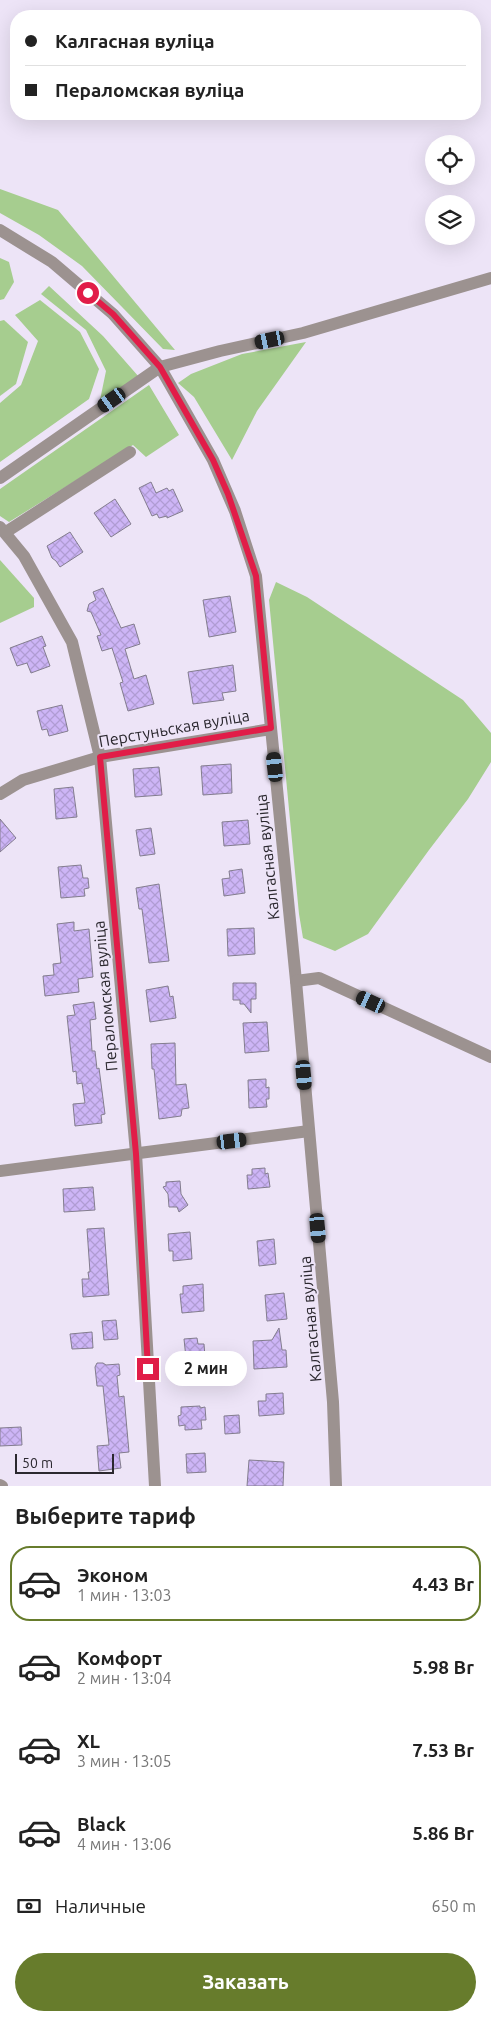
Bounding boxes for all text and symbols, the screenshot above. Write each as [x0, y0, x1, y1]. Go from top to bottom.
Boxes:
text: Калгасная вуліца [55, 30, 214, 52]
text: Пераломская вуліца [55, 79, 244, 101]
map controls [425, 135, 475, 245]
button: locate [425, 135, 475, 185]
button: layers [425, 195, 475, 245]
route start [77, 282, 99, 304]
car [253, 330, 286, 350]
car [95, 385, 128, 415]
street label: Перстуньская вуліца [97, 706, 251, 750]
car [265, 751, 284, 783]
street label: Калгасная вуліца [251, 793, 283, 921]
street label: Пераломская вуліца [89, 920, 121, 1072]
car [354, 989, 387, 1015]
car [295, 1059, 312, 1091]
car [216, 1132, 247, 1150]
car [309, 1212, 326, 1244]
street label: Калгасная вуліца [296, 1255, 324, 1383]
callout: 2 мин [166, 1352, 248, 1386]
route end [137, 1358, 159, 1380]
text: 2 мин [184, 1359, 228, 1377]
scale bar [15, 1451, 114, 1474]
text: 50 m [22, 1455, 53, 1471]
text: Выберите тариф [15, 1503, 196, 1528]
icon: car [17, 1561, 62, 1606]
text: Эконом [77, 1564, 148, 1586]
text: 4.43 Br [412, 1573, 474, 1595]
text: 1 мин · 13:03 [77, 1586, 171, 1604]
icon: car [17, 1644, 62, 1689]
text: Комфорт [77, 1647, 162, 1669]
text: 5.98 Br [412, 1656, 474, 1678]
text: 2 мин · 13:04 [77, 1669, 171, 1687]
icon: car [17, 1727, 62, 1772]
text: XL [77, 1730, 100, 1752]
text: 7.53 Br [412, 1739, 474, 1761]
text: 3 мин · 13:05 [77, 1752, 171, 1770]
icon: car [17, 1810, 62, 1855]
text: Black [77, 1813, 126, 1835]
text: 5.86 Br [412, 1822, 474, 1844]
text: 4 мин · 13:06 [77, 1835, 171, 1853]
icon: cash [15, 1892, 43, 1920]
text: Наличные [55, 1895, 146, 1917]
text: 650 m [431, 1897, 476, 1915]
button: Заказать [15, 1953, 476, 2011]

